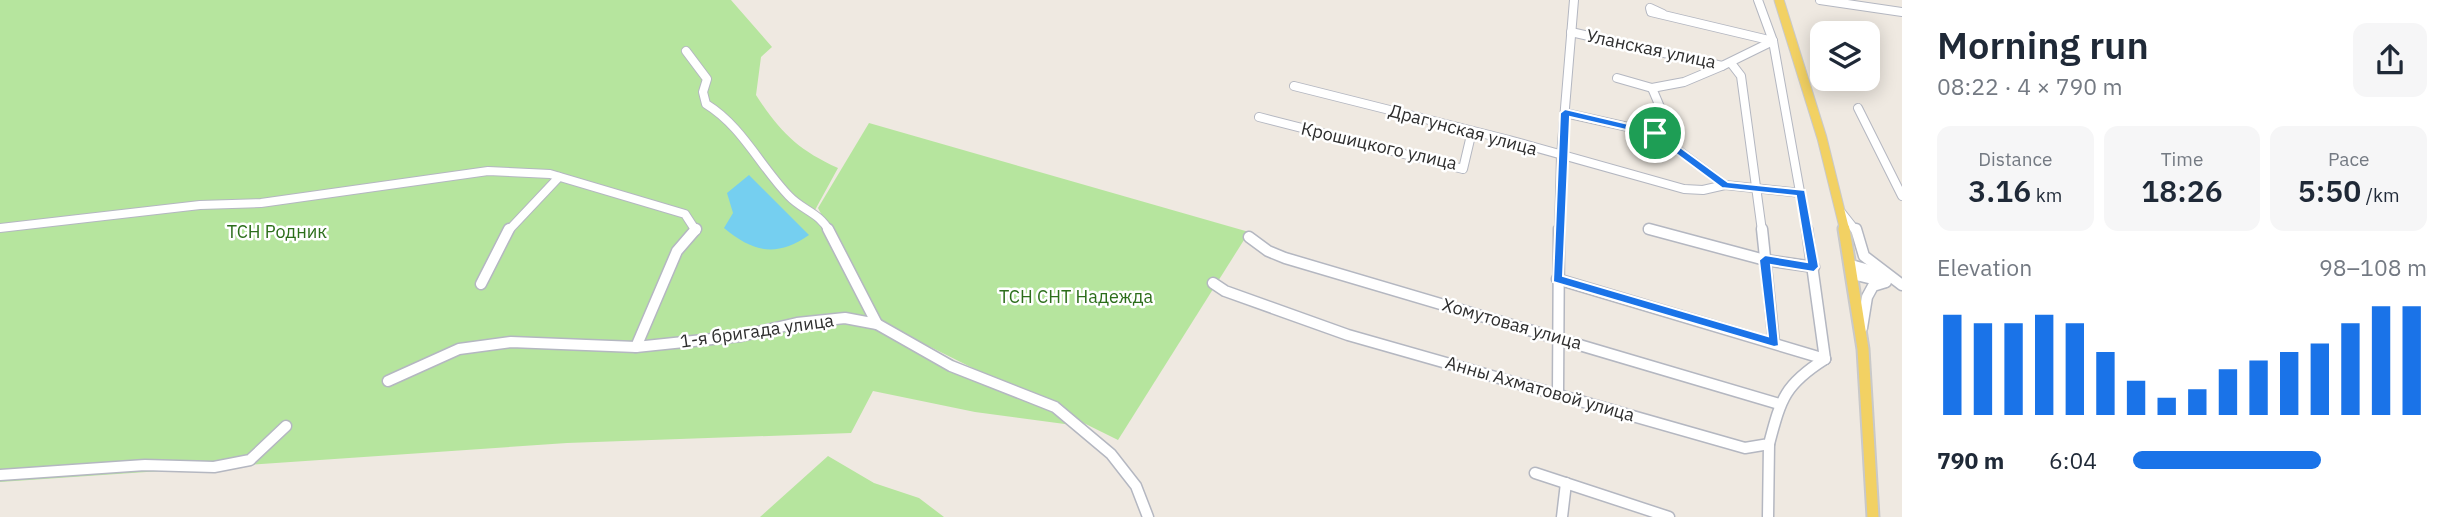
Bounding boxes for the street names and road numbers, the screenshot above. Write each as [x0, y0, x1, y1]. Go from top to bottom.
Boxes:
street label: Уланская улица [1584, 24, 1718, 74]
street label: Драгунская улица [1386, 99, 1540, 160]
street label: Крошицкого улица [1299, 116, 1460, 175]
street label: Хомутовая улица [1440, 293, 1585, 355]
street label: 1-я бригада улица [679, 308, 836, 353]
street label: Анны Ахматовой улица [1443, 350, 1638, 427]

